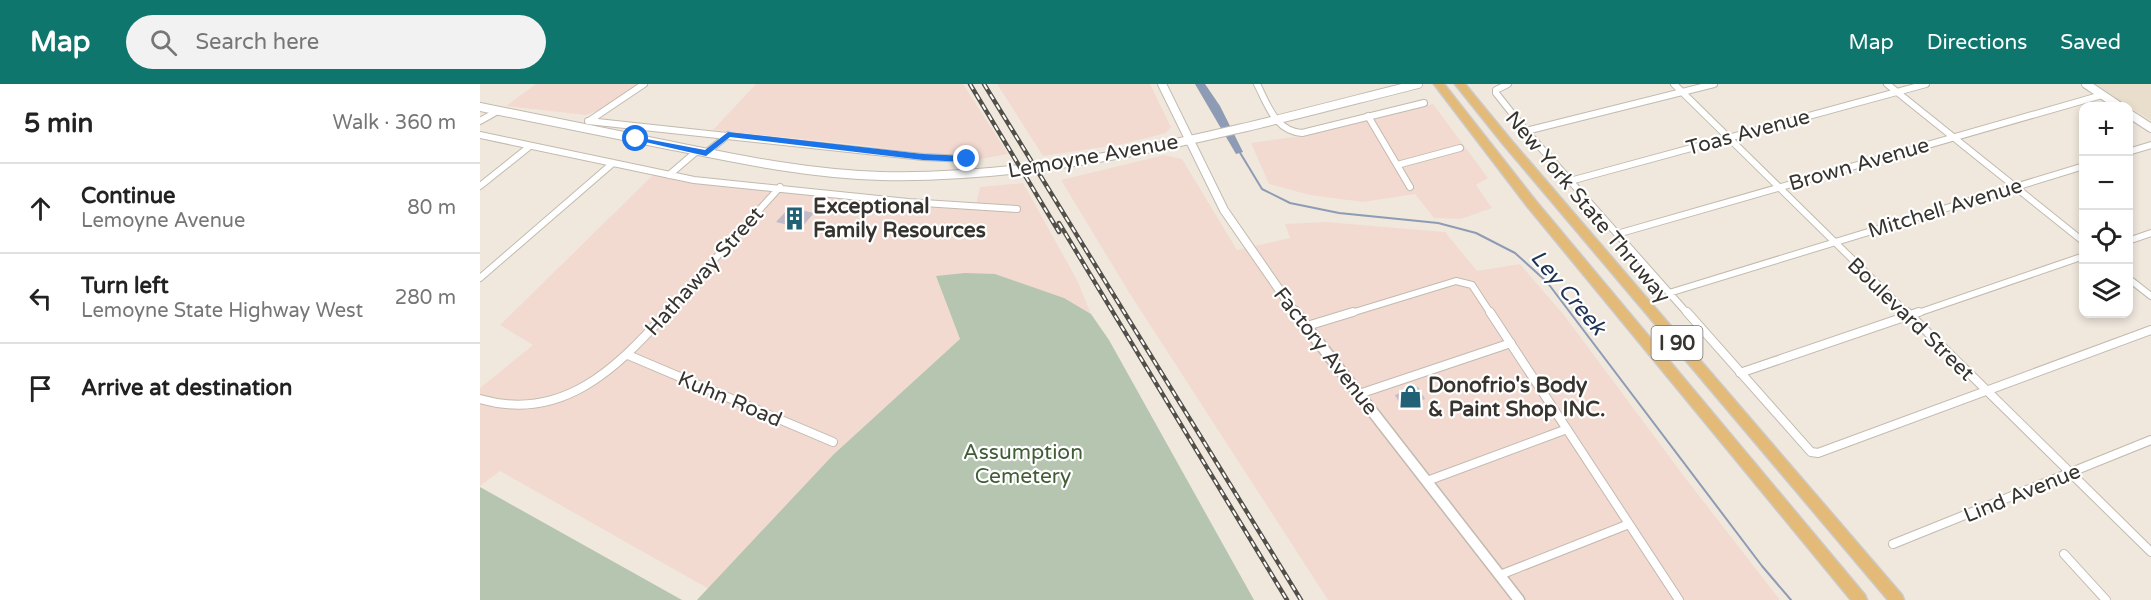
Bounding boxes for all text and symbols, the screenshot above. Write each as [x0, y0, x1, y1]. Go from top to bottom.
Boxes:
search box [126, 15, 546, 69]
text: Map [30, 25, 90, 59]
icon: search [147, 26, 180, 59]
text: Search here [195, 29, 319, 55]
text: Map [1848, 30, 1894, 55]
text: Directions [1927, 30, 2027, 55]
text: Saved [2060, 30, 2121, 55]
map controls [2079, 102, 2133, 318]
button: + [2079, 102, 2133, 156]
street label: Toas Avenue [1684, 104, 1813, 161]
street label: New York State Thruway [1500, 106, 1675, 308]
text: 5 min [24, 108, 93, 139]
text: Walk · 360 m [333, 111, 456, 135]
route start [622, 125, 648, 151]
street label: Lemoyne Avenue [1006, 129, 1180, 184]
street label: Brown Avenue [1786, 132, 1932, 196]
route end [953, 145, 979, 171]
button: − [2079, 156, 2133, 210]
street label: Mitchell Avenue [1865, 173, 2025, 244]
text: Continue [81, 183, 176, 209]
icon: ahead [24, 192, 57, 225]
place label: Exceptional Family Resources [813, 194, 986, 243]
text: 80 m [407, 196, 456, 220]
street label: Hathaway Street [640, 202, 769, 341]
building icon: Exceptional Family Resources [782, 205, 808, 231]
text: Lemoyne Avenue [81, 209, 245, 233]
button: locate [2079, 210, 2133, 264]
water label: Ley Creek [1525, 245, 1612, 342]
street label: Boulevard Street [1842, 253, 1979, 386]
button: layers [2079, 264, 2133, 318]
text: Turn left [81, 273, 169, 299]
icon: left [24, 282, 57, 315]
street label: Factory Avenue [1268, 283, 1383, 420]
text: 280 m [395, 286, 456, 310]
text: Lemoyne State Highway West [81, 299, 363, 323]
road number: I 90 [1652, 326, 1702, 360]
street label: Kuhn Road [674, 366, 786, 433]
icon: arrive [24, 372, 57, 405]
place label: Donofrio's Body & Paint Shop INC. [1428, 373, 1605, 422]
text: Arrive at destination [81, 375, 292, 401]
shop icon: Donofrio's Body & Paint Shop INC. [1397, 384, 1423, 410]
park label: Assumption Cemetery [963, 440, 1083, 489]
street label: Lind Avenue [1960, 459, 2084, 528]

